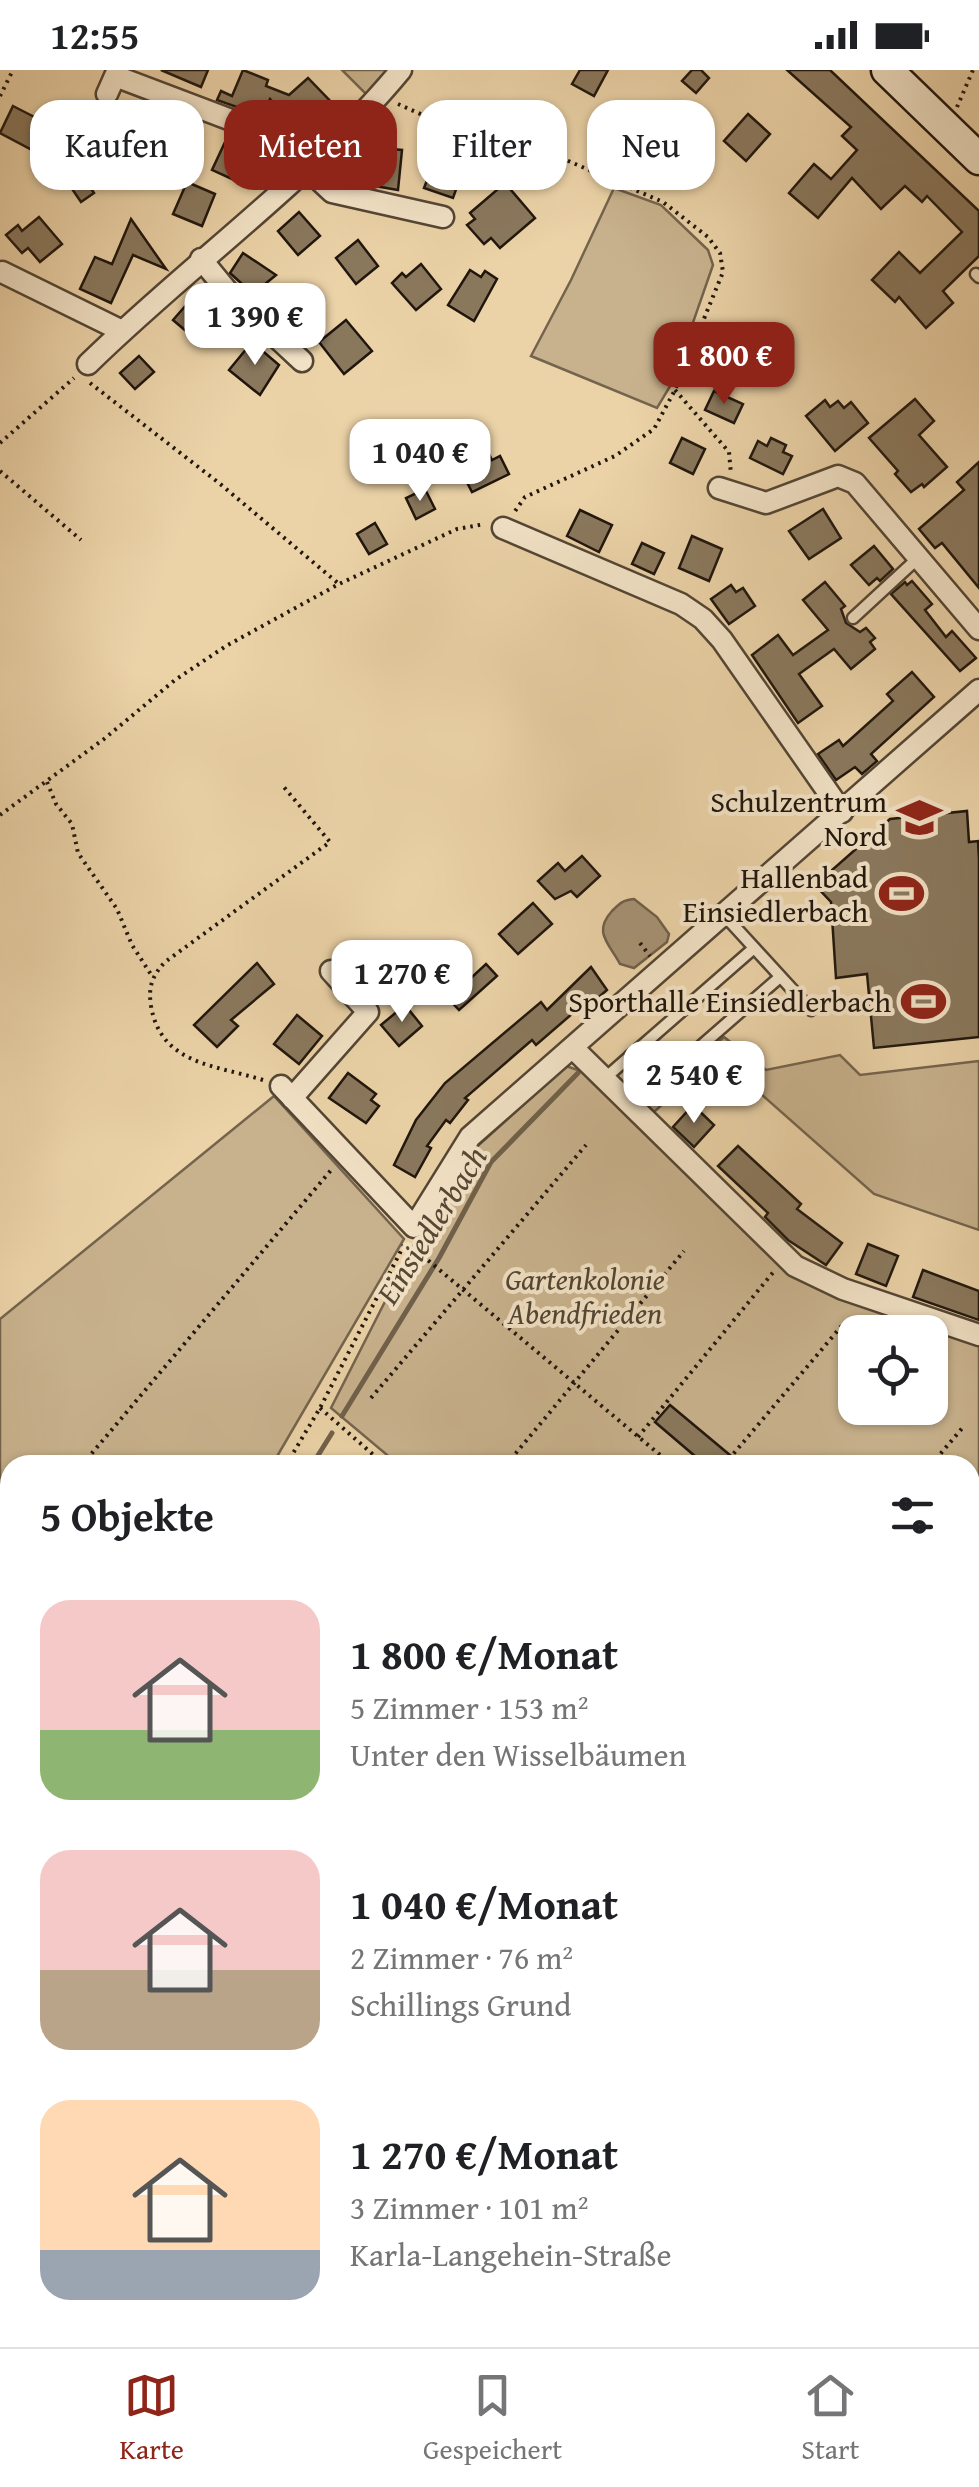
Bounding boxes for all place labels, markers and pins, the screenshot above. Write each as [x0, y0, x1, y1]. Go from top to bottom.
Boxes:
pin: 1 390 € [163, 283, 347, 368]
pin: 1 800 € [632, 322, 816, 407]
pin: 1 040 € [328, 419, 512, 504]
place label: Schulzentrum Nord [710, 779, 887, 857]
school or university icon: Schulzentrum Nord [896, 794, 944, 842]
place label: Hallenbad Einsiedlerbach [683, 855, 868, 933]
sports icon: Hallenbad Einsiedlerbach [877, 870, 925, 918]
pin: 1 270 € [310, 940, 494, 1025]
sports icon: Sporthalle Einsiedlerbach [900, 977, 948, 1025]
place label: Sporthalle Einsiedlerbach [568, 979, 891, 1023]
pin: 2 540 € [602, 1041, 786, 1126]

